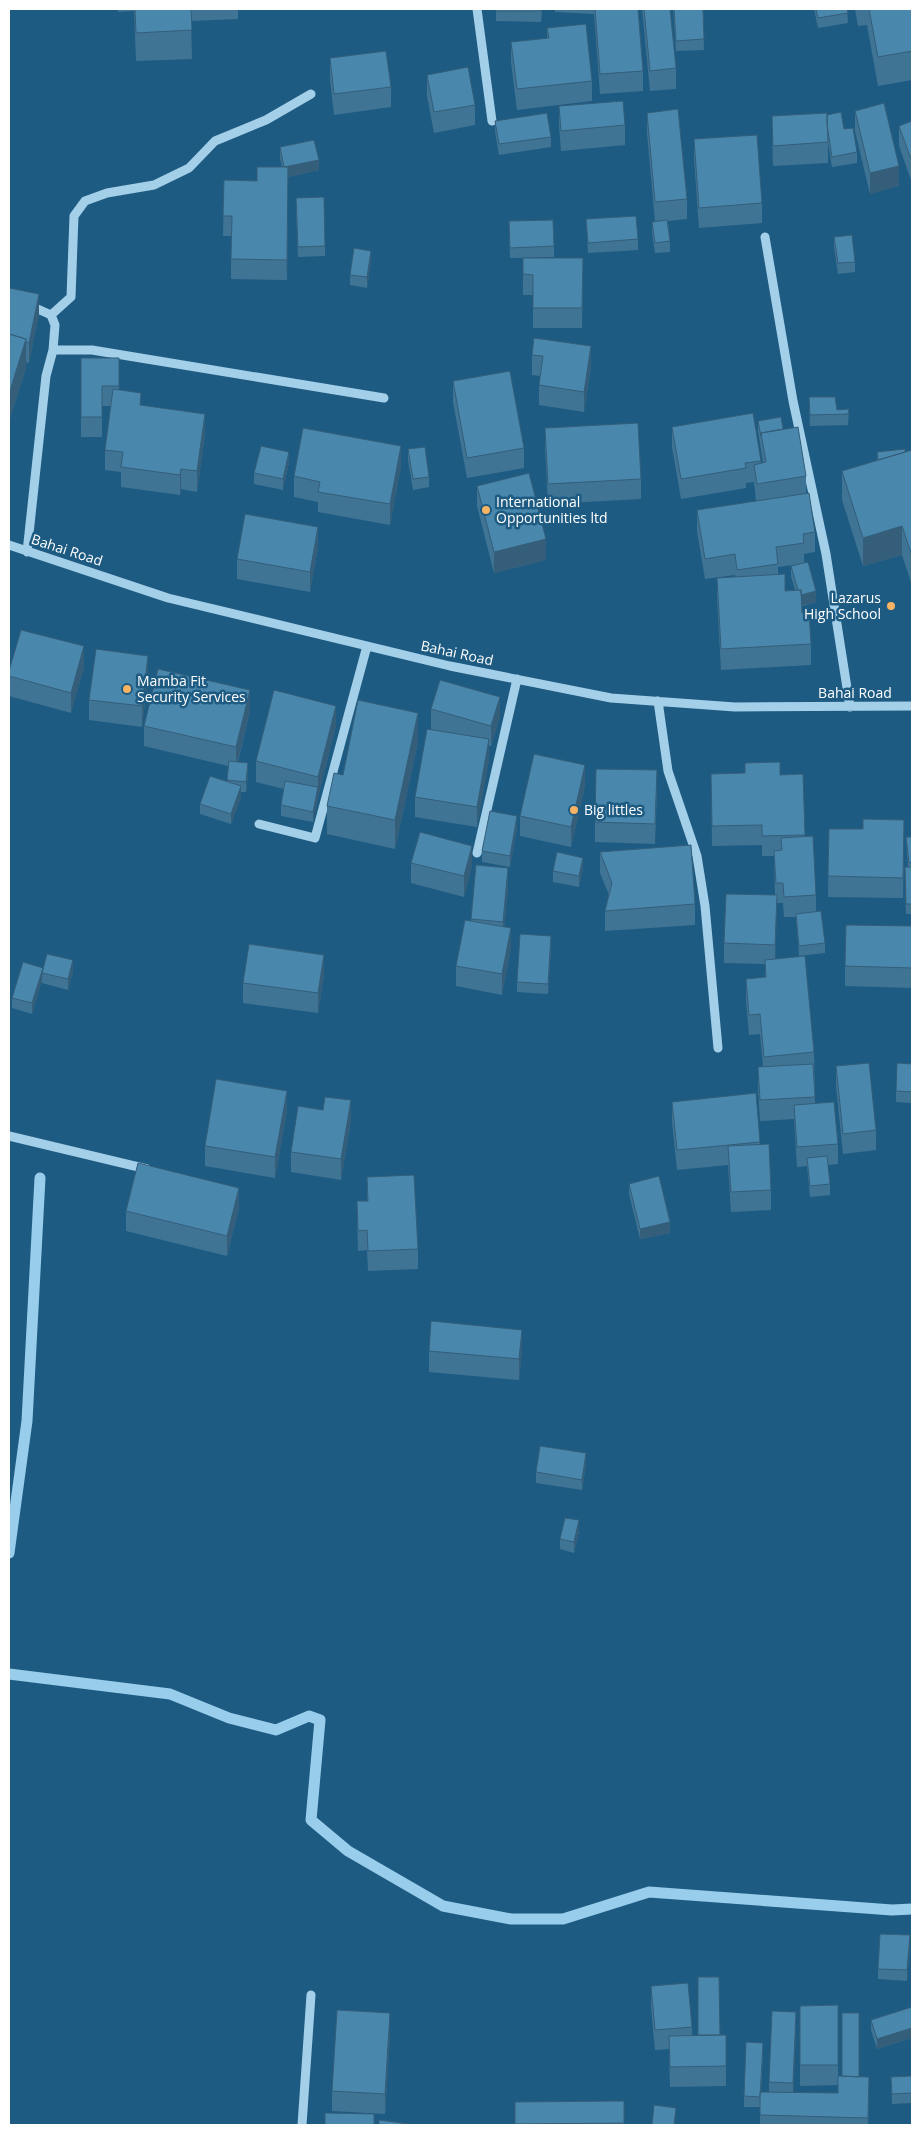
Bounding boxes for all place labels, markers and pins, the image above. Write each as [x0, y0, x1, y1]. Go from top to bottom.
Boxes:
place label: International Opportunities ltd [496, 492, 608, 527]
marker: International Opportunities ltd [480, 504, 492, 516]
place label: Lazarus High School [804, 588, 881, 623]
marker: Lazarus High School [885, 600, 897, 612]
place label: Mamba Fit Security Services [137, 671, 246, 706]
marker: Mamba Fit Security Services [121, 683, 133, 695]
place label: Big littles [584, 800, 643, 819]
marker: Big littles [568, 804, 580, 816]

